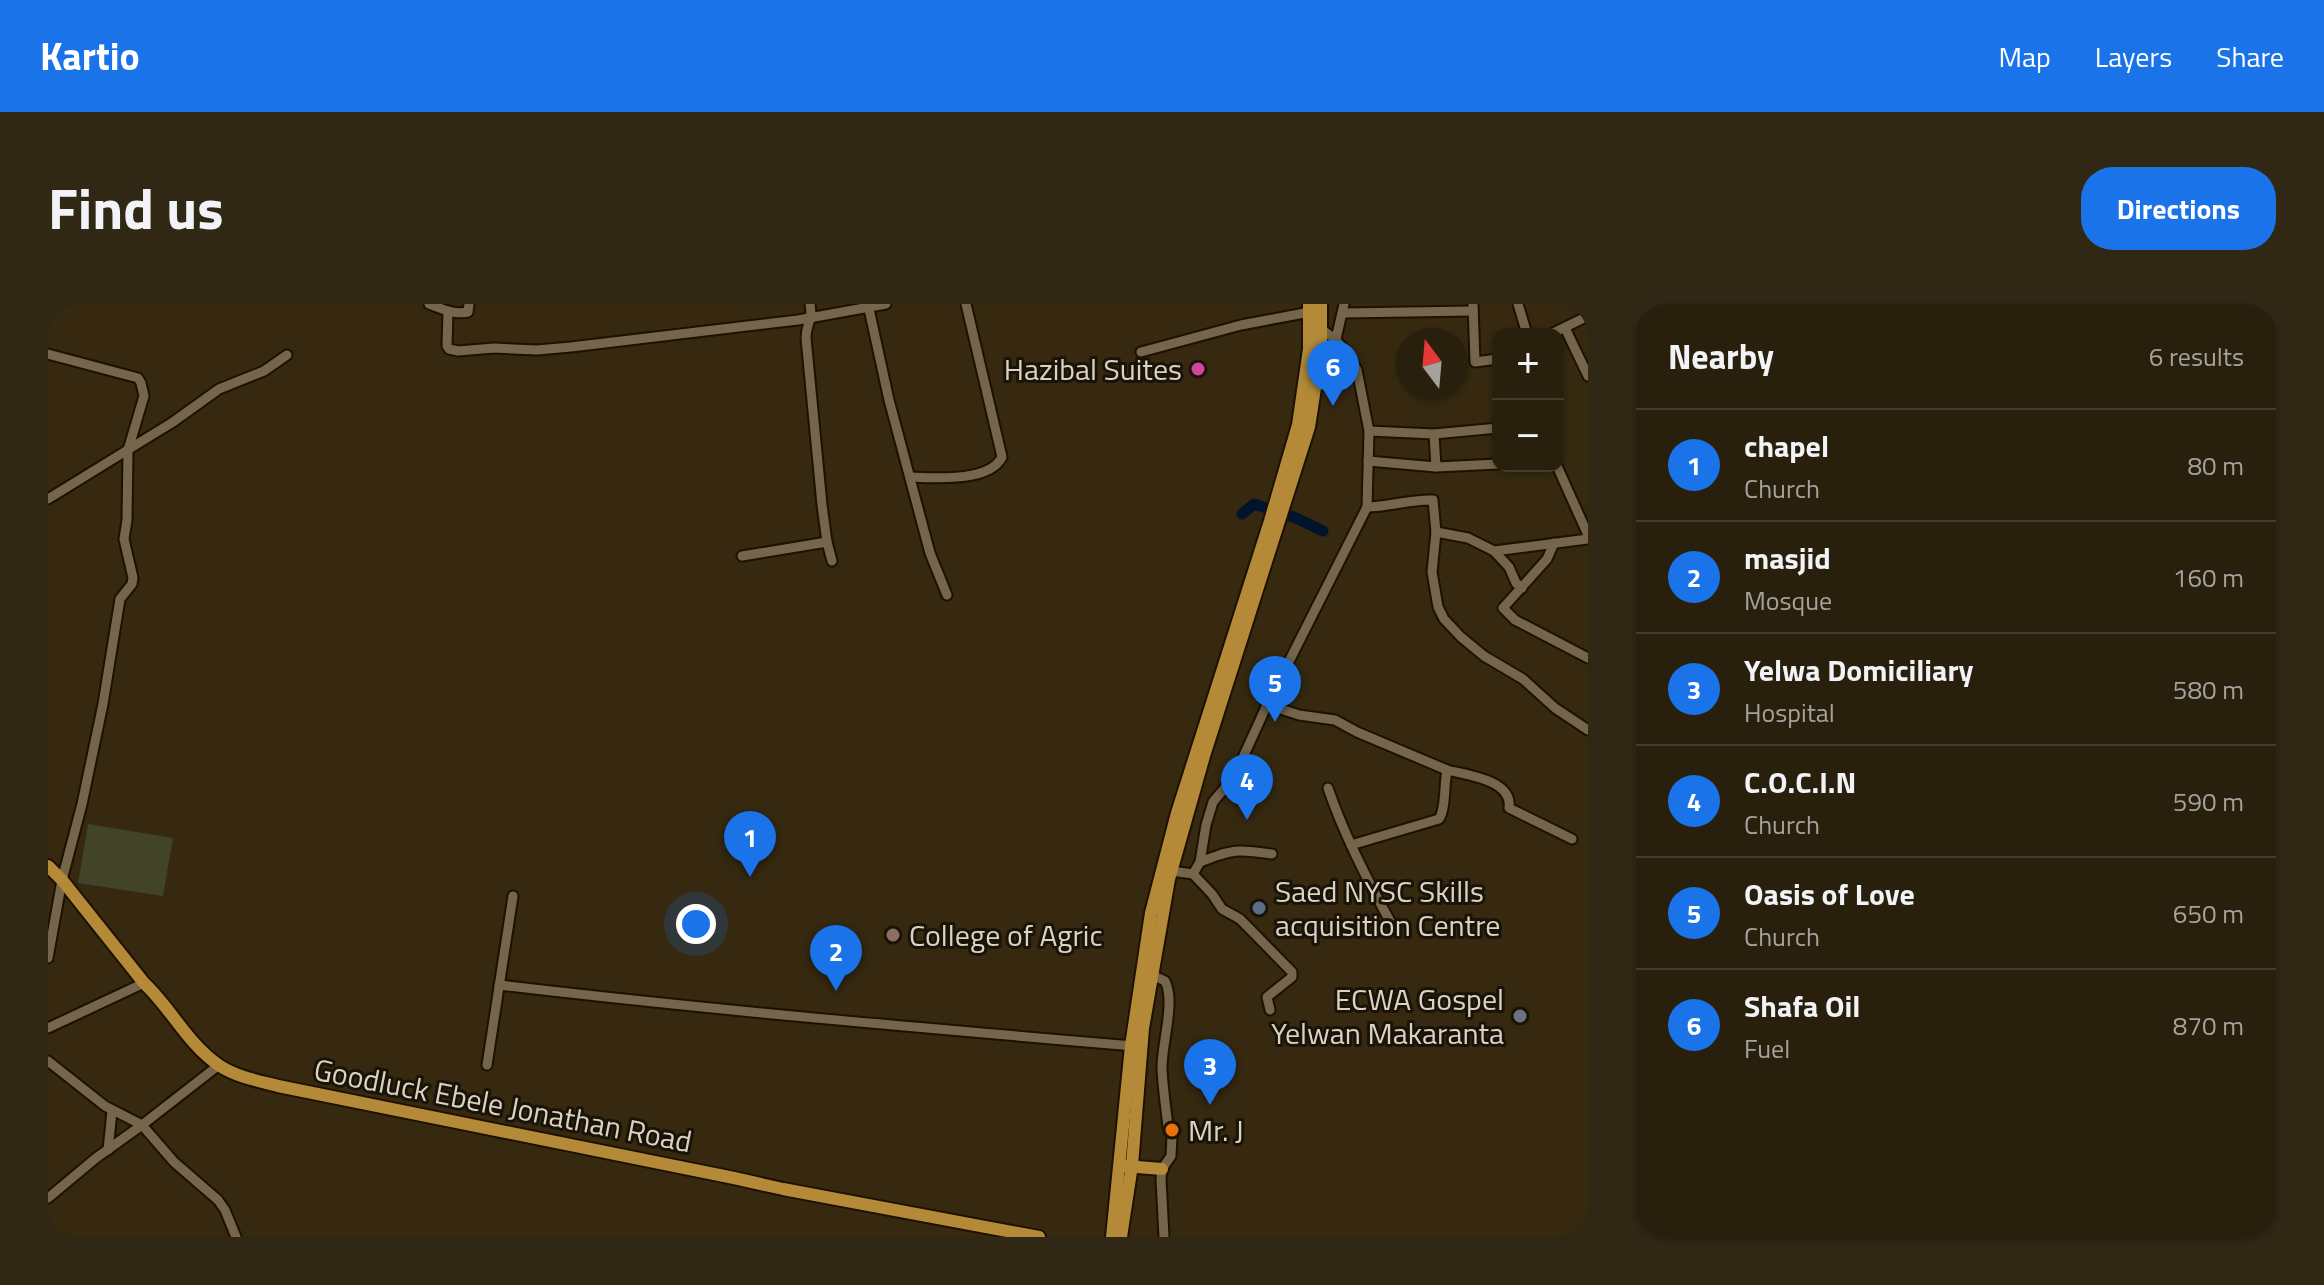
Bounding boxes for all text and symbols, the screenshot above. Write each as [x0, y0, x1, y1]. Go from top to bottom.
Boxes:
text: Kartio [40, 27, 140, 85]
text: Map [1998, 35, 2051, 78]
text: Layers [2095, 35, 2172, 78]
text: Share [2216, 35, 2284, 78]
text: Find us [48, 166, 224, 251]
button: Directions [2081, 167, 2276, 250]
north arrow [1396, 328, 1468, 400]
map controls [1492, 328, 1564, 472]
button: + [1492, 328, 1564, 400]
text: Nearby [1668, 330, 1774, 382]
text: 6 results [2149, 337, 2244, 376]
pin: 6 [1307, 340, 1359, 406]
place label: Hazibal Suites [1004, 346, 1182, 392]
marker: Hazibal Suites [1189, 360, 1207, 378]
button: − [1492, 400, 1564, 472]
text: chapel [1744, 423, 1829, 469]
text: 1 [1687, 446, 1701, 485]
text: 80 m [2187, 446, 2244, 485]
text: Church [1744, 469, 1820, 508]
text: masjid [1744, 535, 1831, 581]
text: 2 [1687, 558, 1701, 597]
text: 160 m [2173, 558, 2244, 597]
text: Mosque [1744, 581, 1832, 620]
text: Yelwa Domiciliary [1744, 647, 1974, 693]
pin: 5 [1249, 656, 1301, 722]
text: 3 [1687, 670, 1701, 709]
text: 580 m [2173, 670, 2244, 709]
text: Hospital [1744, 693, 1835, 732]
pin: 4 [1221, 754, 1273, 820]
text: C.O.C.I.N [1744, 759, 1856, 805]
text: 4 [1687, 782, 1701, 821]
text: 590 m [2173, 782, 2244, 821]
text: Church [1744, 805, 1820, 844]
pin: 1 [724, 811, 776, 877]
place label: Saed NYSC Skills acquisition Centre [1275, 868, 1500, 948]
text: Oasis of Love [1744, 871, 1915, 917]
text: 5 [1687, 894, 1701, 933]
text: 650 m [2173, 894, 2244, 933]
marker: Saed NYSC Skills acquisition Centre [1250, 899, 1268, 917]
your location [676, 904, 716, 944]
place label: College of Agric [909, 912, 1102, 958]
text: Church [1744, 917, 1820, 956]
pin: 2 [810, 925, 862, 991]
marker: College of Agric [884, 926, 902, 944]
place label: ECWA Gospel Yelwan Makaranta [1271, 976, 1504, 1056]
text: Shafa Oil [1744, 983, 1860, 1029]
text: 6 [1687, 1006, 1701, 1045]
text: 870 m [2173, 1006, 2244, 1045]
marker: ECWA Gospel Yelwan Makaranta [1511, 1007, 1529, 1025]
text: Fuel [1744, 1029, 1790, 1068]
pin: 3 [1184, 1039, 1236, 1105]
street label: Goodluck Ebele Jonathan Road [310, 1046, 696, 1164]
place label: Mr. J [1188, 1107, 1244, 1153]
marker: Mr. J [1163, 1121, 1181, 1139]

